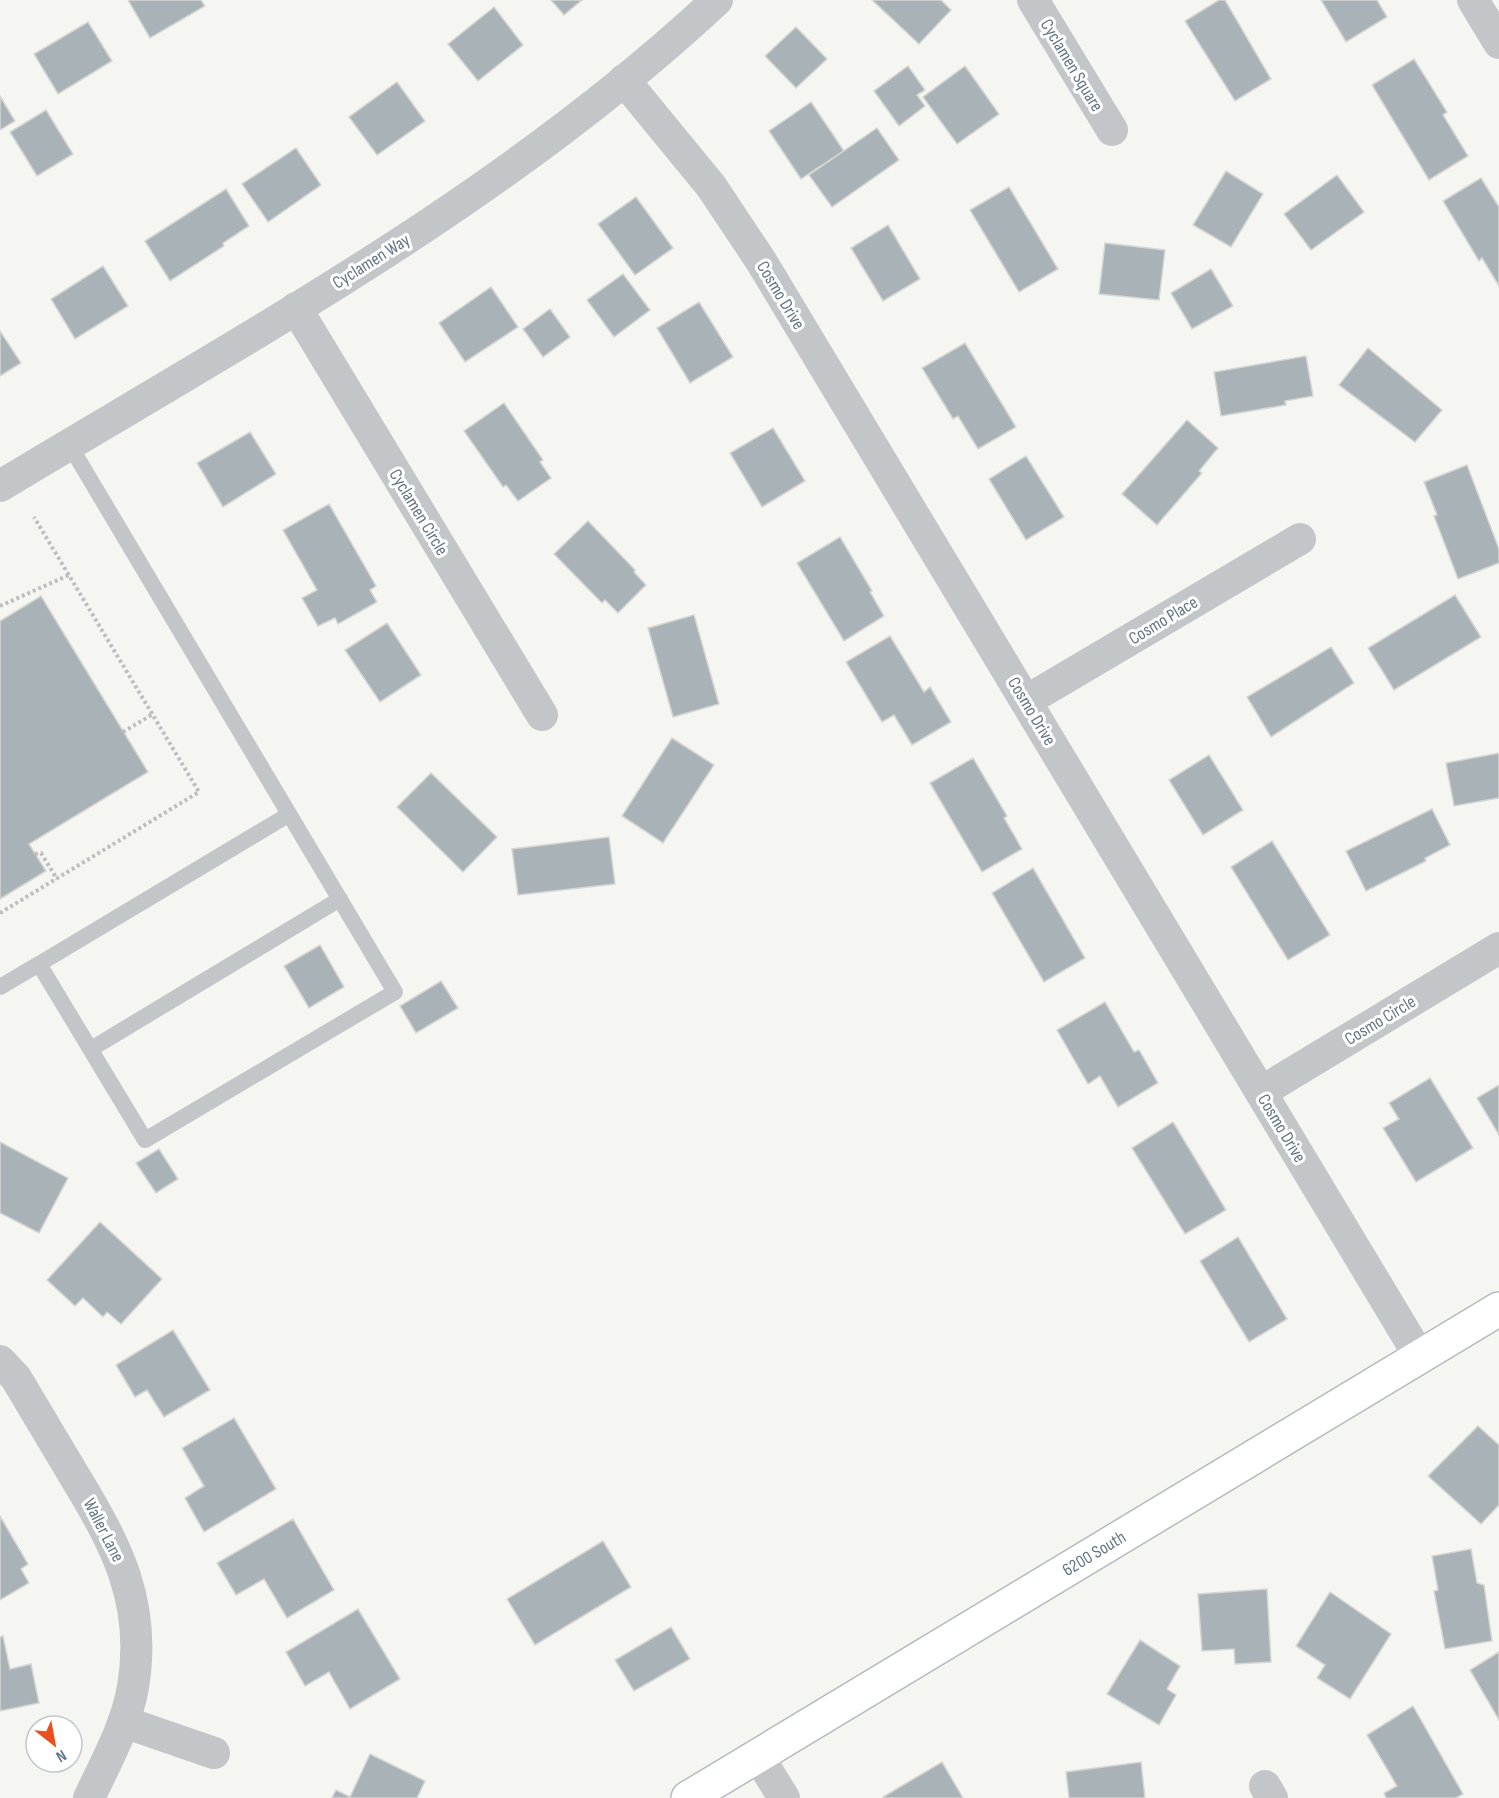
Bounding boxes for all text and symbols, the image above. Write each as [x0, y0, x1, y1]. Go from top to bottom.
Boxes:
street label: Cyclamen Square [1036, 15, 1107, 115]
street label: Cyclamen Way [329, 229, 414, 293]
street label: Cosmo Drive [752, 257, 809, 333]
street label: Cyclamen Circle [385, 465, 453, 559]
street label: Cosmo Place [1125, 592, 1202, 649]
street label: Cosmo Drive [1003, 673, 1060, 749]
street label: Cosmo Circle [1341, 991, 1420, 1050]
street label: Cosmo Drive [1253, 1090, 1310, 1166]
street label: Waller Lane [79, 1495, 128, 1566]
street label: 6200 South [1059, 1527, 1130, 1581]
north arrow [24, 1714, 84, 1774]
text: N [52, 1745, 70, 1766]

